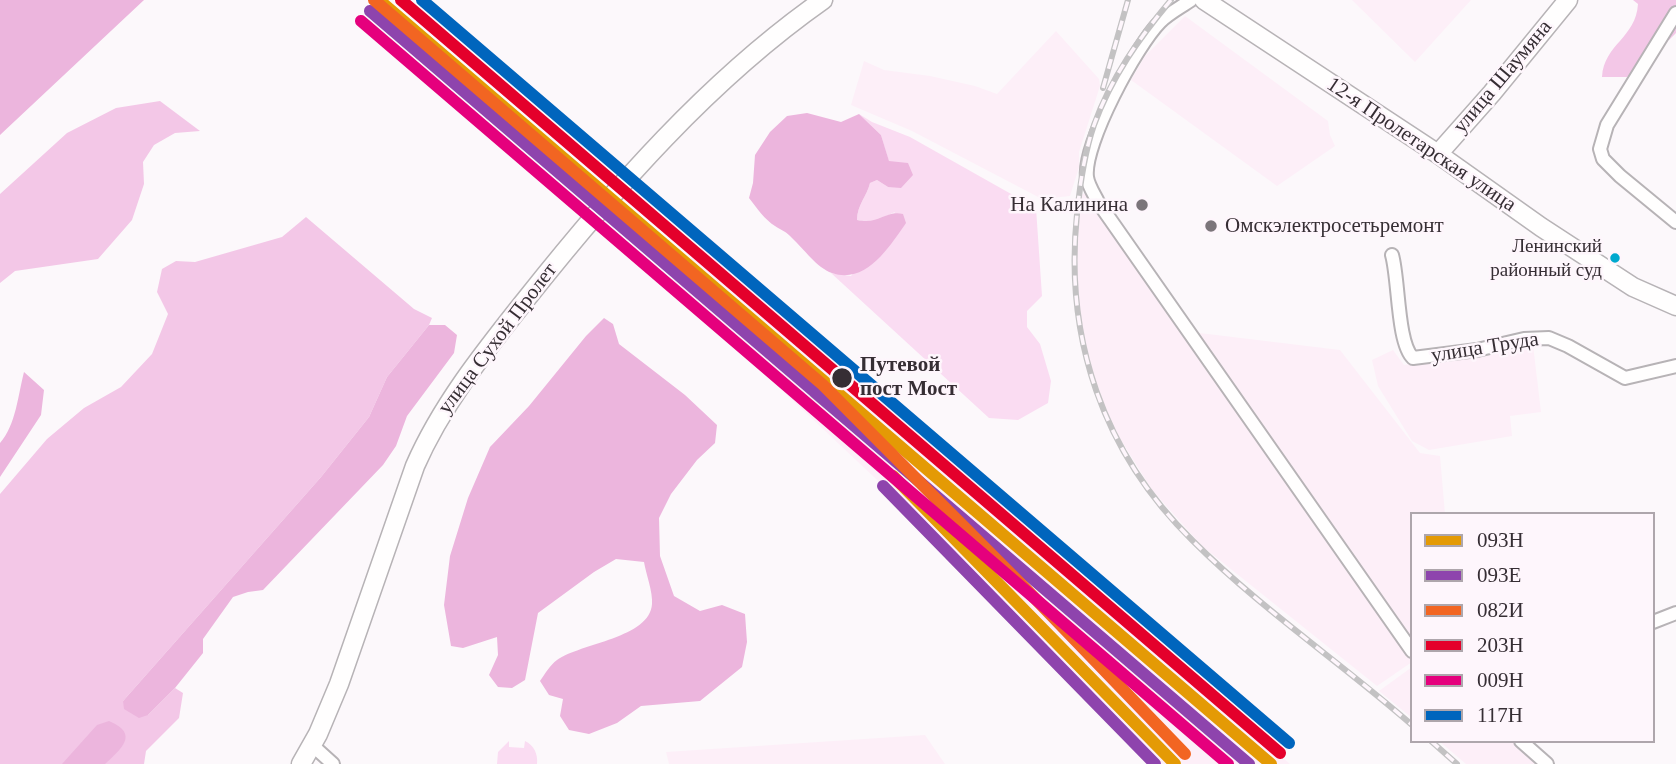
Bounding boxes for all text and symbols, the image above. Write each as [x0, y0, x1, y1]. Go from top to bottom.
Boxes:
street label: улица Шаумяна [1448, 15, 1558, 139]
street label: 12-я Пролетарская улица [1321, 72, 1521, 218]
place label: На Калинина [1010, 192, 1128, 218]
marker: На Калинина [1134, 197, 1150, 213]
place label: Омскэлектросетьремонт [1225, 213, 1444, 239]
marker: Омскэлектросетьремонт [1203, 218, 1219, 234]
place label: Ленинский районный суд [1490, 236, 1602, 280]
marker: Ленинский районный суд [1608, 251, 1622, 265]
street label: улица Сухой Пролет [433, 258, 563, 420]
street label: улица Труда [1429, 327, 1541, 369]
place label: Путевой пост Мост [860, 353, 957, 403]
marker: Путевой пост Мост [830, 366, 854, 390]
legend [1410, 512, 1655, 743]
text: 093Н [1477, 528, 1524, 552]
text: 093Е [1477, 563, 1521, 587]
text: 082И [1477, 598, 1524, 622]
text: 203Н [1477, 633, 1524, 657]
text: 009Н [1477, 668, 1524, 692]
text: 117Н [1477, 703, 1523, 727]

